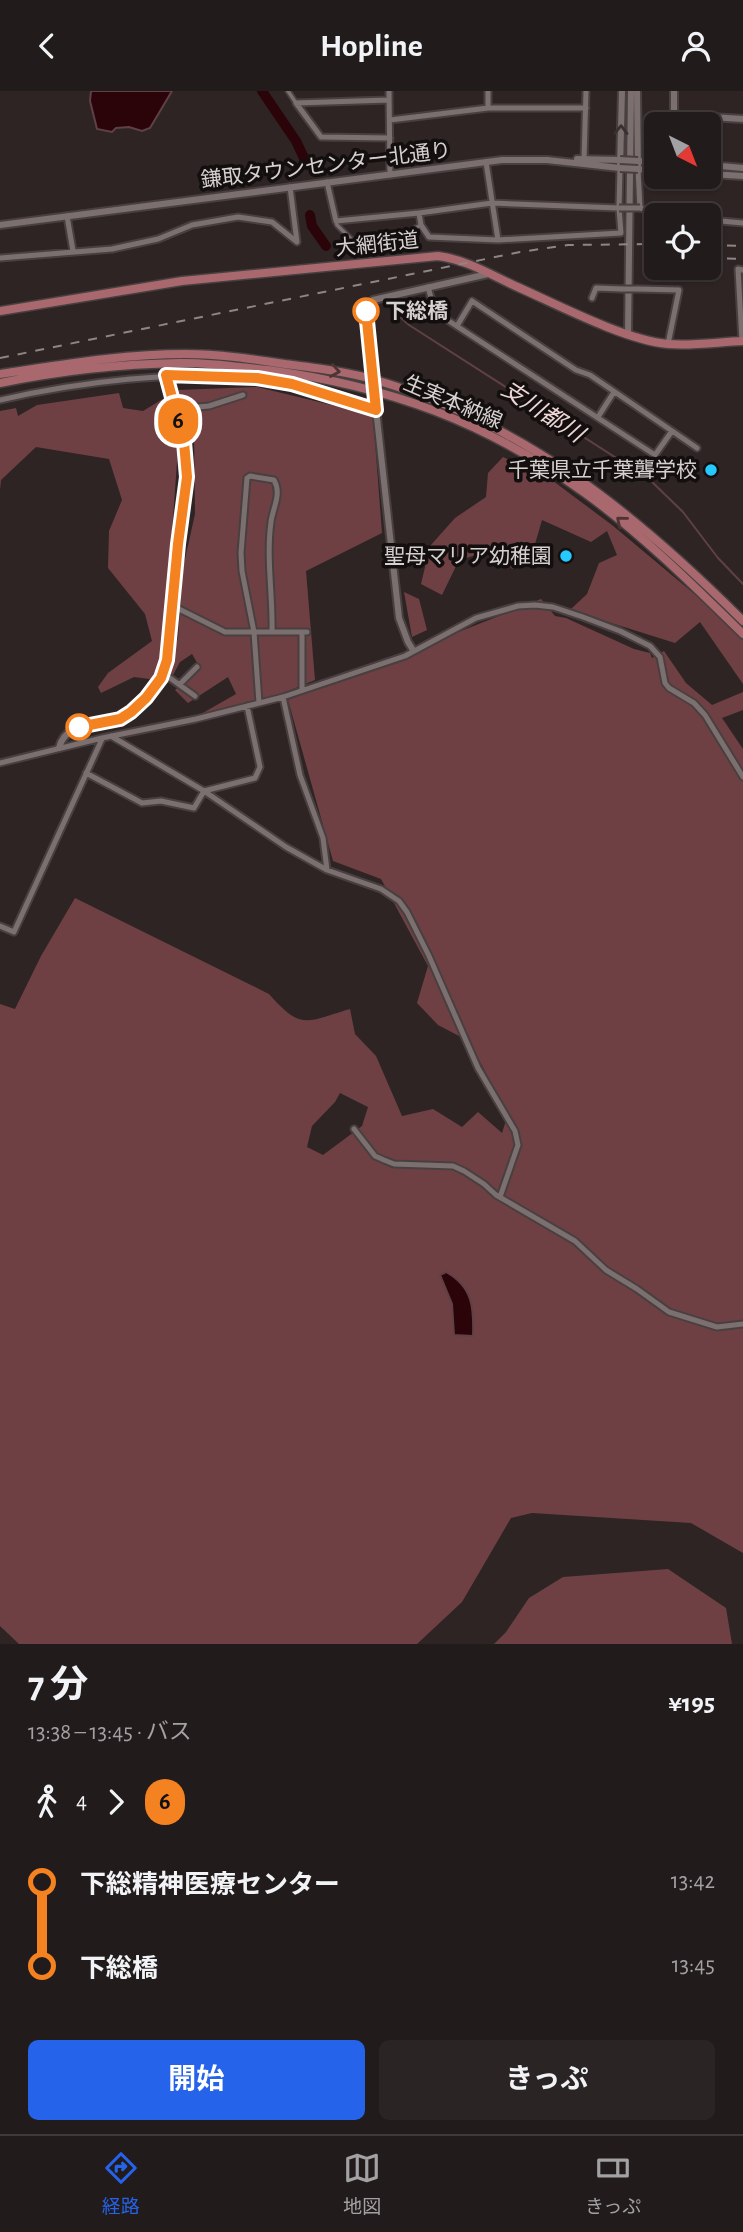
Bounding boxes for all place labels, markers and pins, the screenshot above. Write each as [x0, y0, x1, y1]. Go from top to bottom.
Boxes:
marker: 下総橋 [353, 298, 379, 324]
place label: 下総橋 [385, 300, 448, 322]
place label: 千葉県立千葉聾学校 [508, 459, 697, 481]
marker: 千葉県立千葉聾学校 [703, 462, 719, 478]
place label: 聖母マリア幼稚園 [384, 545, 552, 567]
marker: 聖母マリア幼稚園 [558, 548, 574, 564]
unlabelled marker [66, 714, 92, 740]

